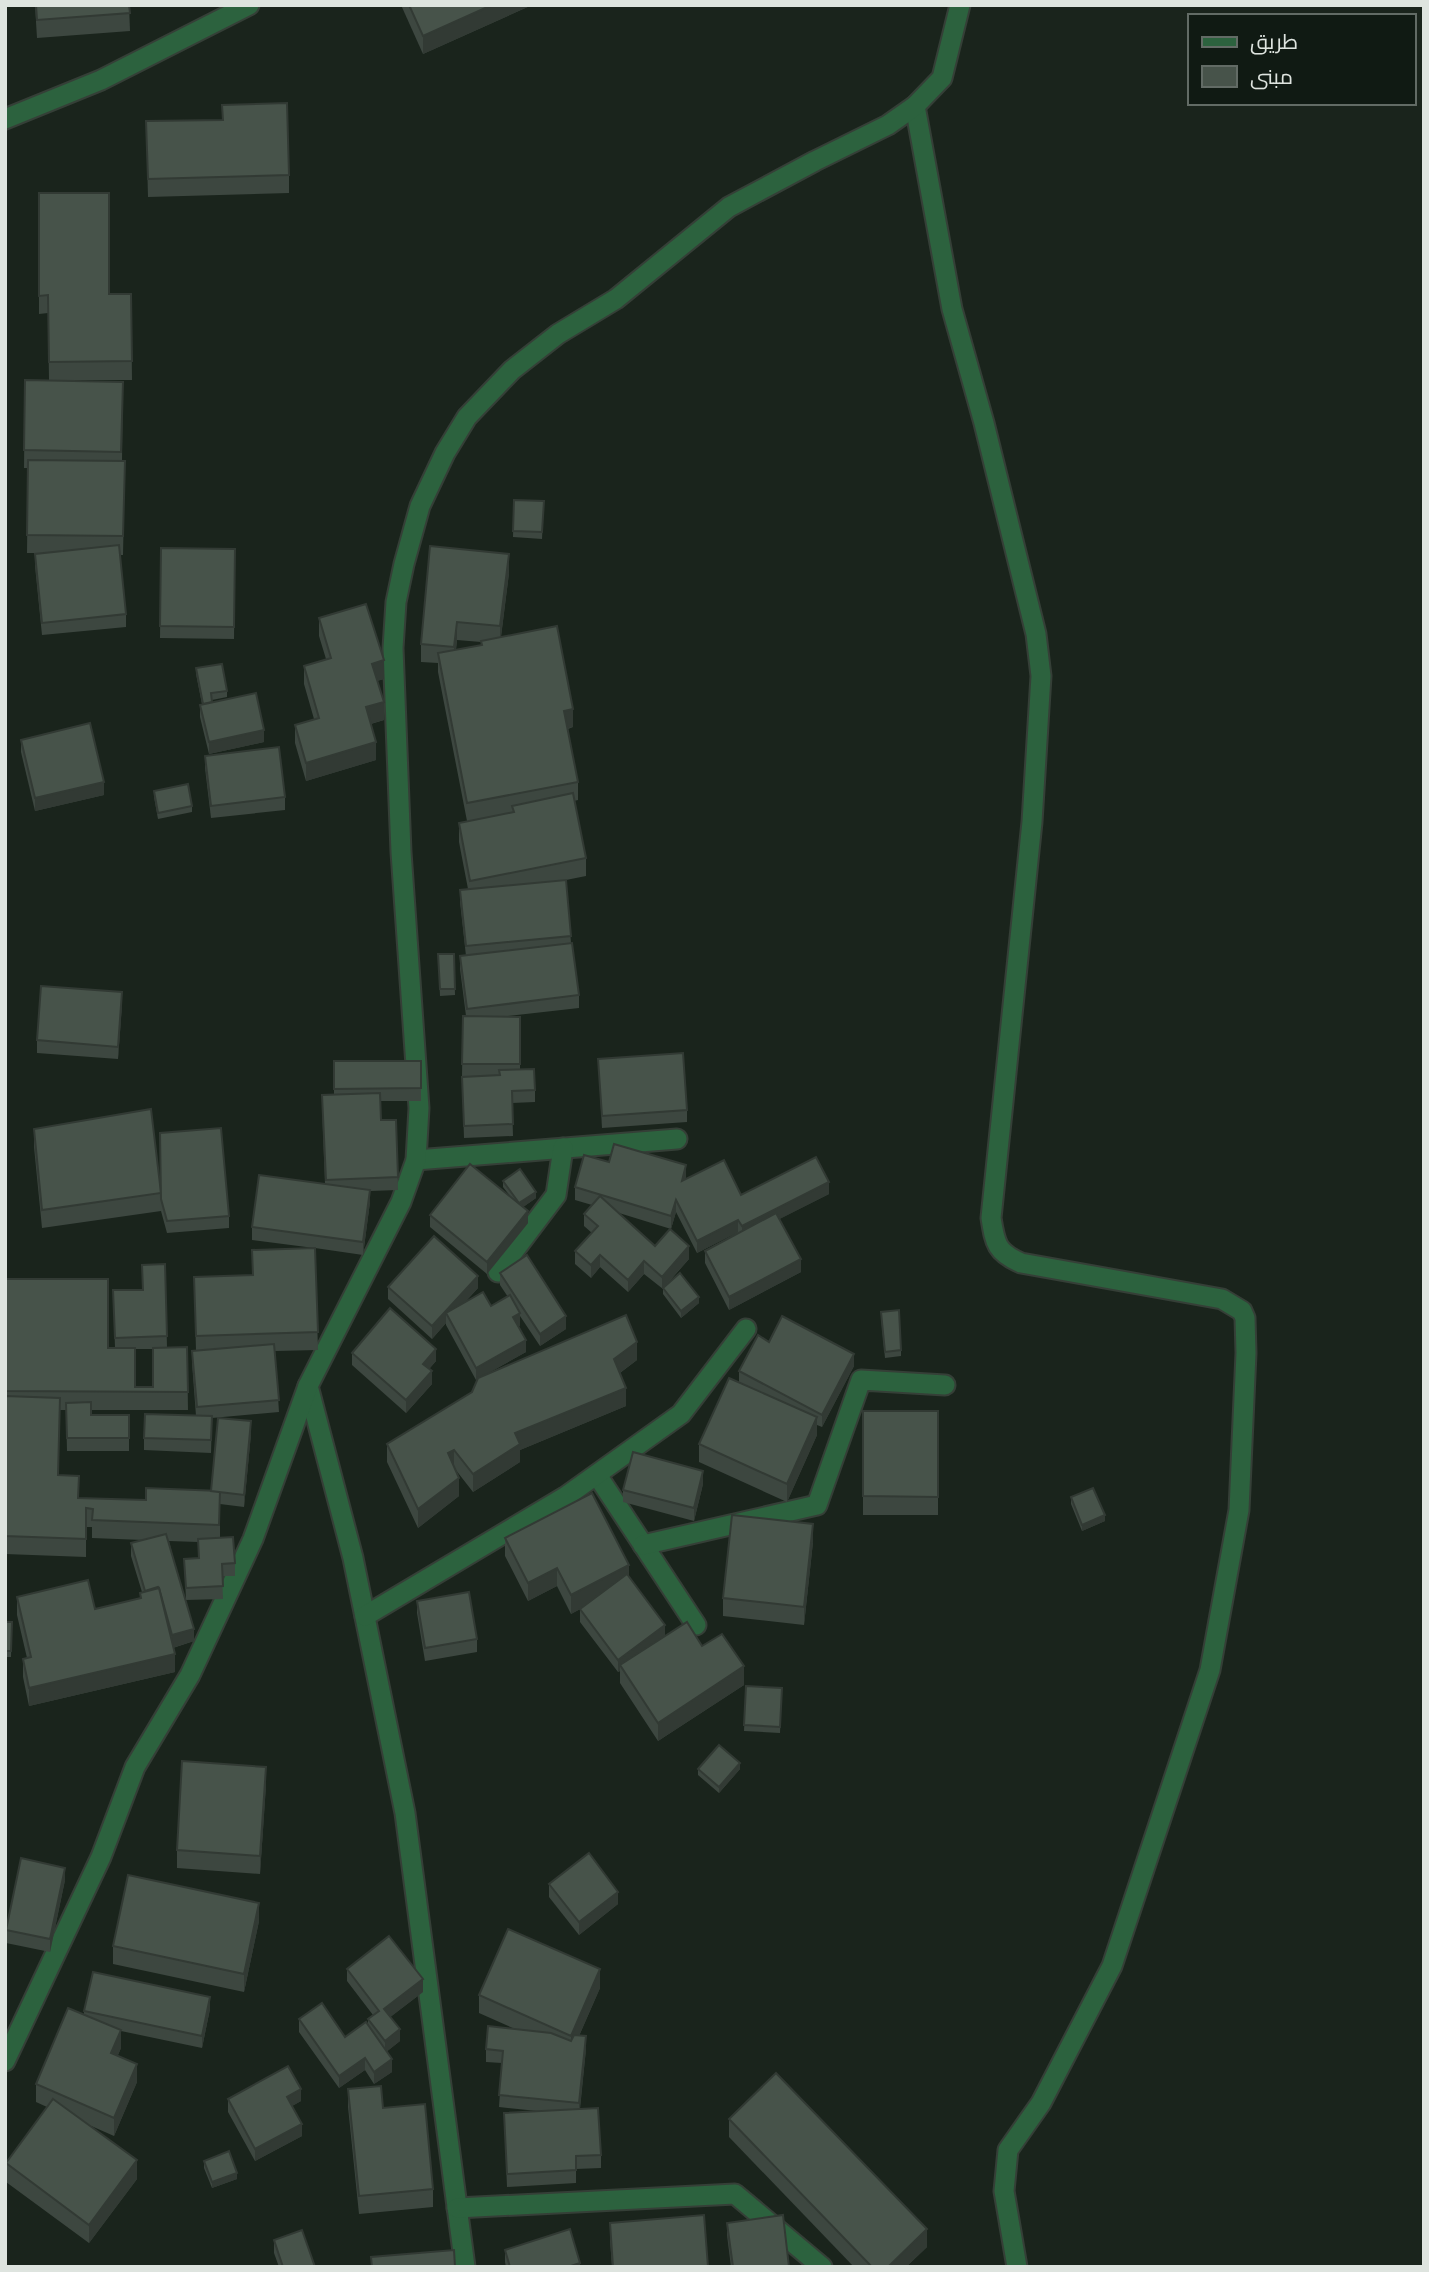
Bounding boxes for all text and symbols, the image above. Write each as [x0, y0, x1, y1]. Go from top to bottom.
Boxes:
legend [1188, 14, 1415, 105]
text: طريق [1250, 29, 1298, 55]
text: مبنى [1250, 64, 1293, 90]

